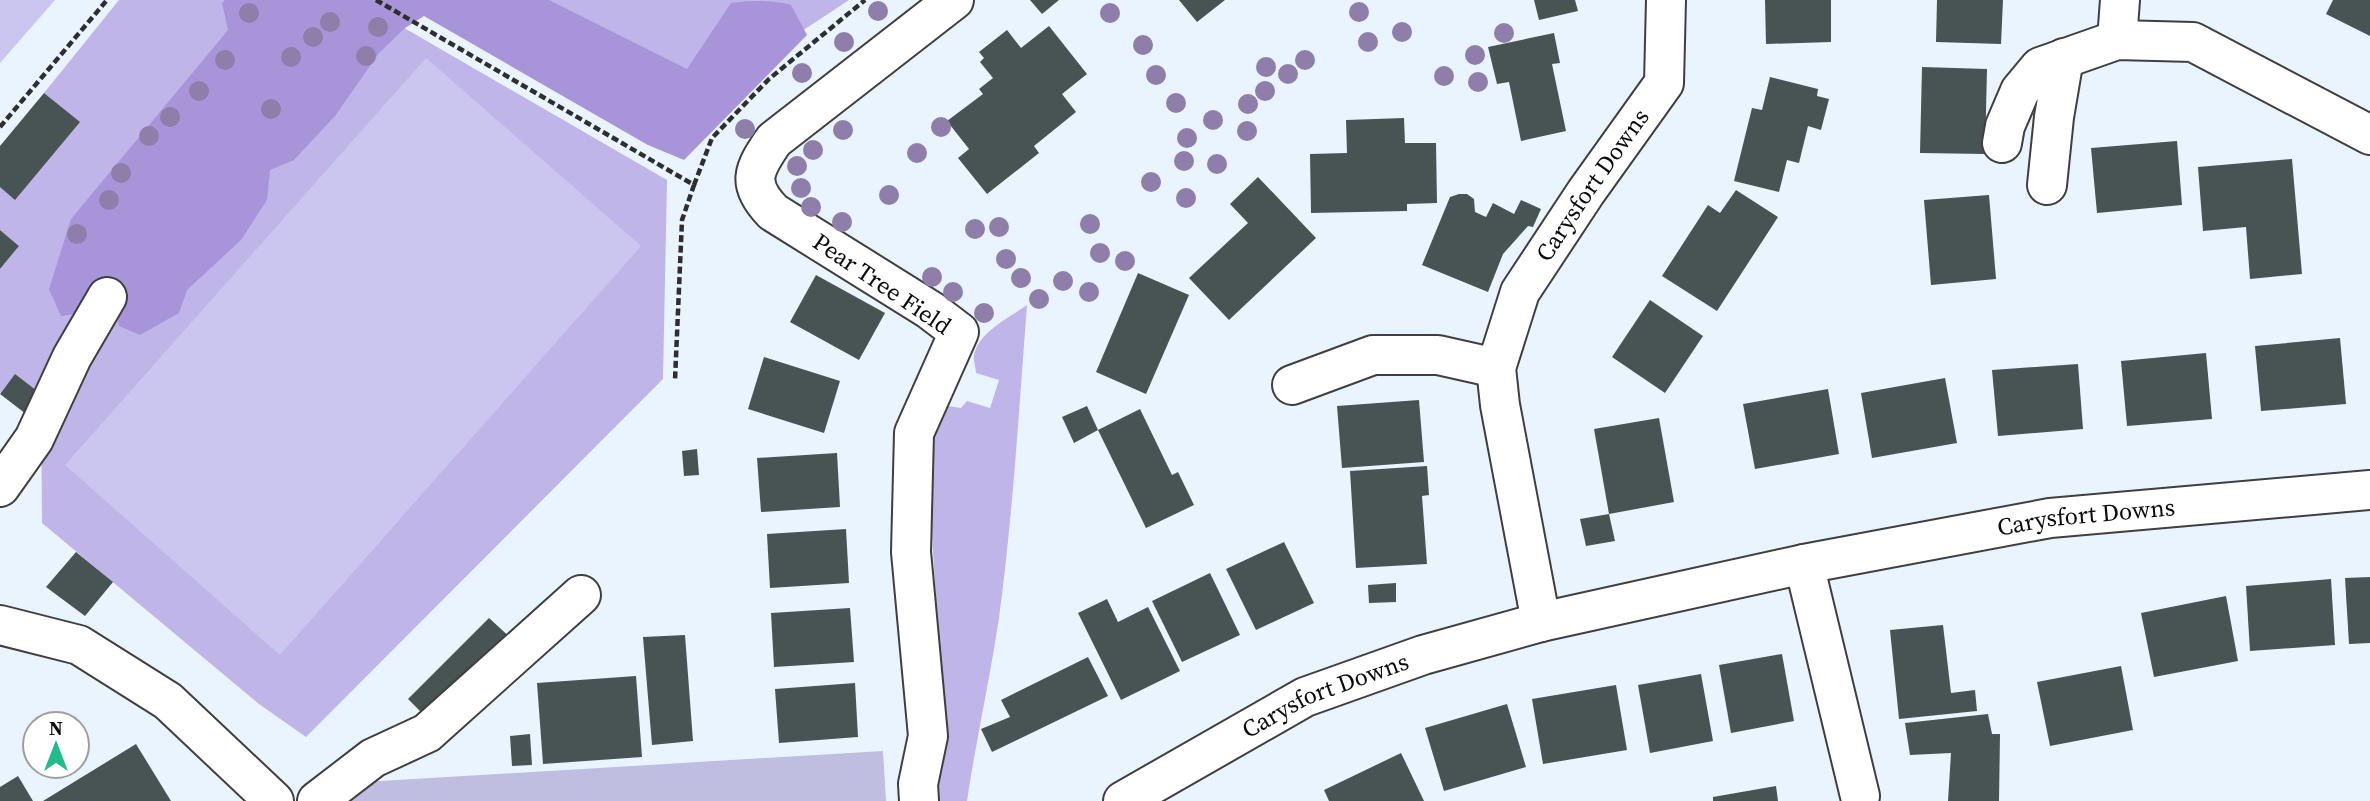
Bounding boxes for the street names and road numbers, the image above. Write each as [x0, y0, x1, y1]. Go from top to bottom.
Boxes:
street label: Carysfort Downs [1528, 102, 1657, 268]
street label: Pear Tree Field [807, 225, 958, 342]
street label: Carysfort Downs [1994, 490, 2176, 544]
street label: Carysfort Downs [1236, 644, 1413, 746]

